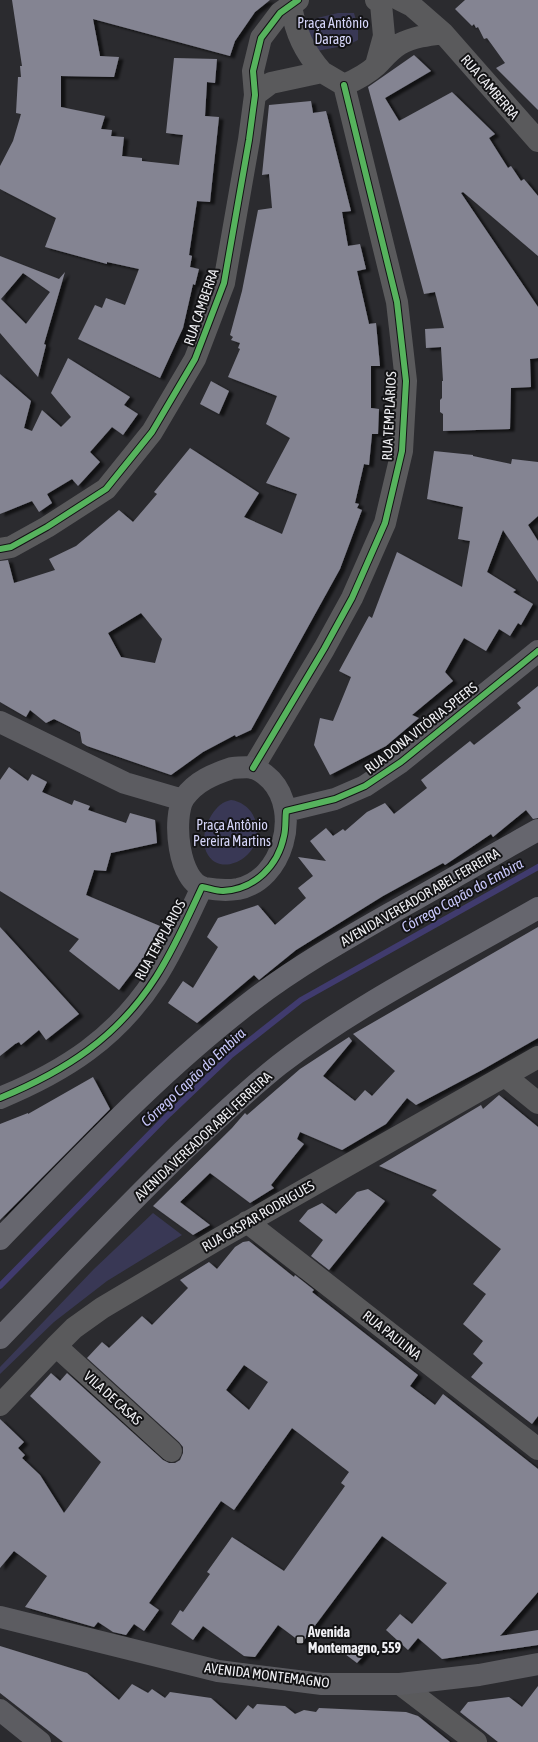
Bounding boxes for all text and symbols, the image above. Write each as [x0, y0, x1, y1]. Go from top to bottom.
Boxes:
park label: Praça Antônio Darago [297, 15, 369, 47]
street label: RUA CAMBERRA [458, 52, 522, 123]
street label: RUA CAMBERRA [180, 266, 222, 347]
street label: RUA TEMPLÁRIOS [379, 371, 399, 461]
street label: RUA DONA VITÓRIA SPEERS [362, 679, 481, 777]
park label: Praça Antônio Pereira Martins [193, 817, 271, 849]
street label: AVENIDA VEREADOR ABEL FERREIRA [338, 845, 503, 949]
water label: Córrego Capão do Embira [398, 854, 526, 936]
street label: RUA TEMPLÁRIOS [131, 897, 189, 983]
water label: Córrego Capão do Embira [137, 1024, 249, 1130]
street label: AVENIDA VEREADOR ABEL FERREIRA [131, 1068, 275, 1204]
street label: RUA GASPAR RODRIGUES [199, 1177, 317, 1255]
street label: RUA PAULINA [360, 1307, 424, 1363]
street label: VILA DE CASAS [81, 1368, 145, 1428]
place label: Avenida Montemagno, 559 [307, 1624, 402, 1656]
marker: Avenida Montemagno, 559 [295, 1635, 305, 1645]
street label: AVENIDA MONTEMAGNO [204, 1659, 330, 1691]

